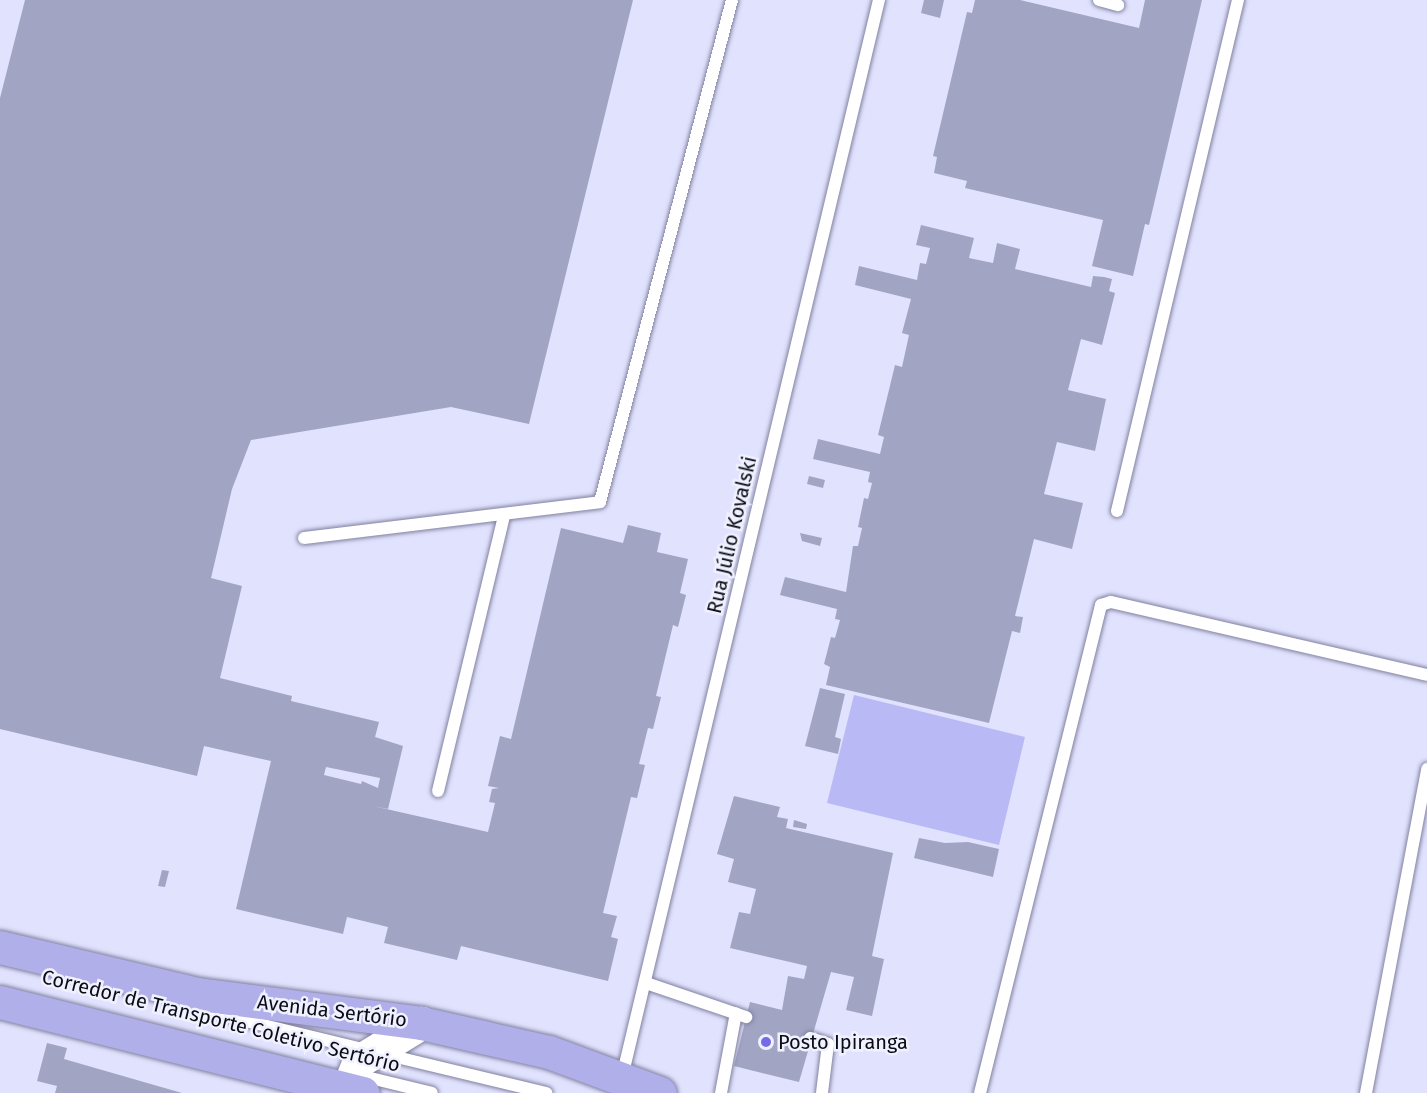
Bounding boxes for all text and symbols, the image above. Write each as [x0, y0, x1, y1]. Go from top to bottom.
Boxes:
street label: Rua Júlio Kovalski [702, 454, 762, 616]
street label: Corredor de Transporte Coletivo Sertório [40, 965, 402, 1077]
street label: Avenida Sertório [256, 990, 408, 1032]
place label: Posto Ipiranga [778, 1030, 908, 1054]
marker: Posto Ipiranga [759, 1035, 773, 1049]

